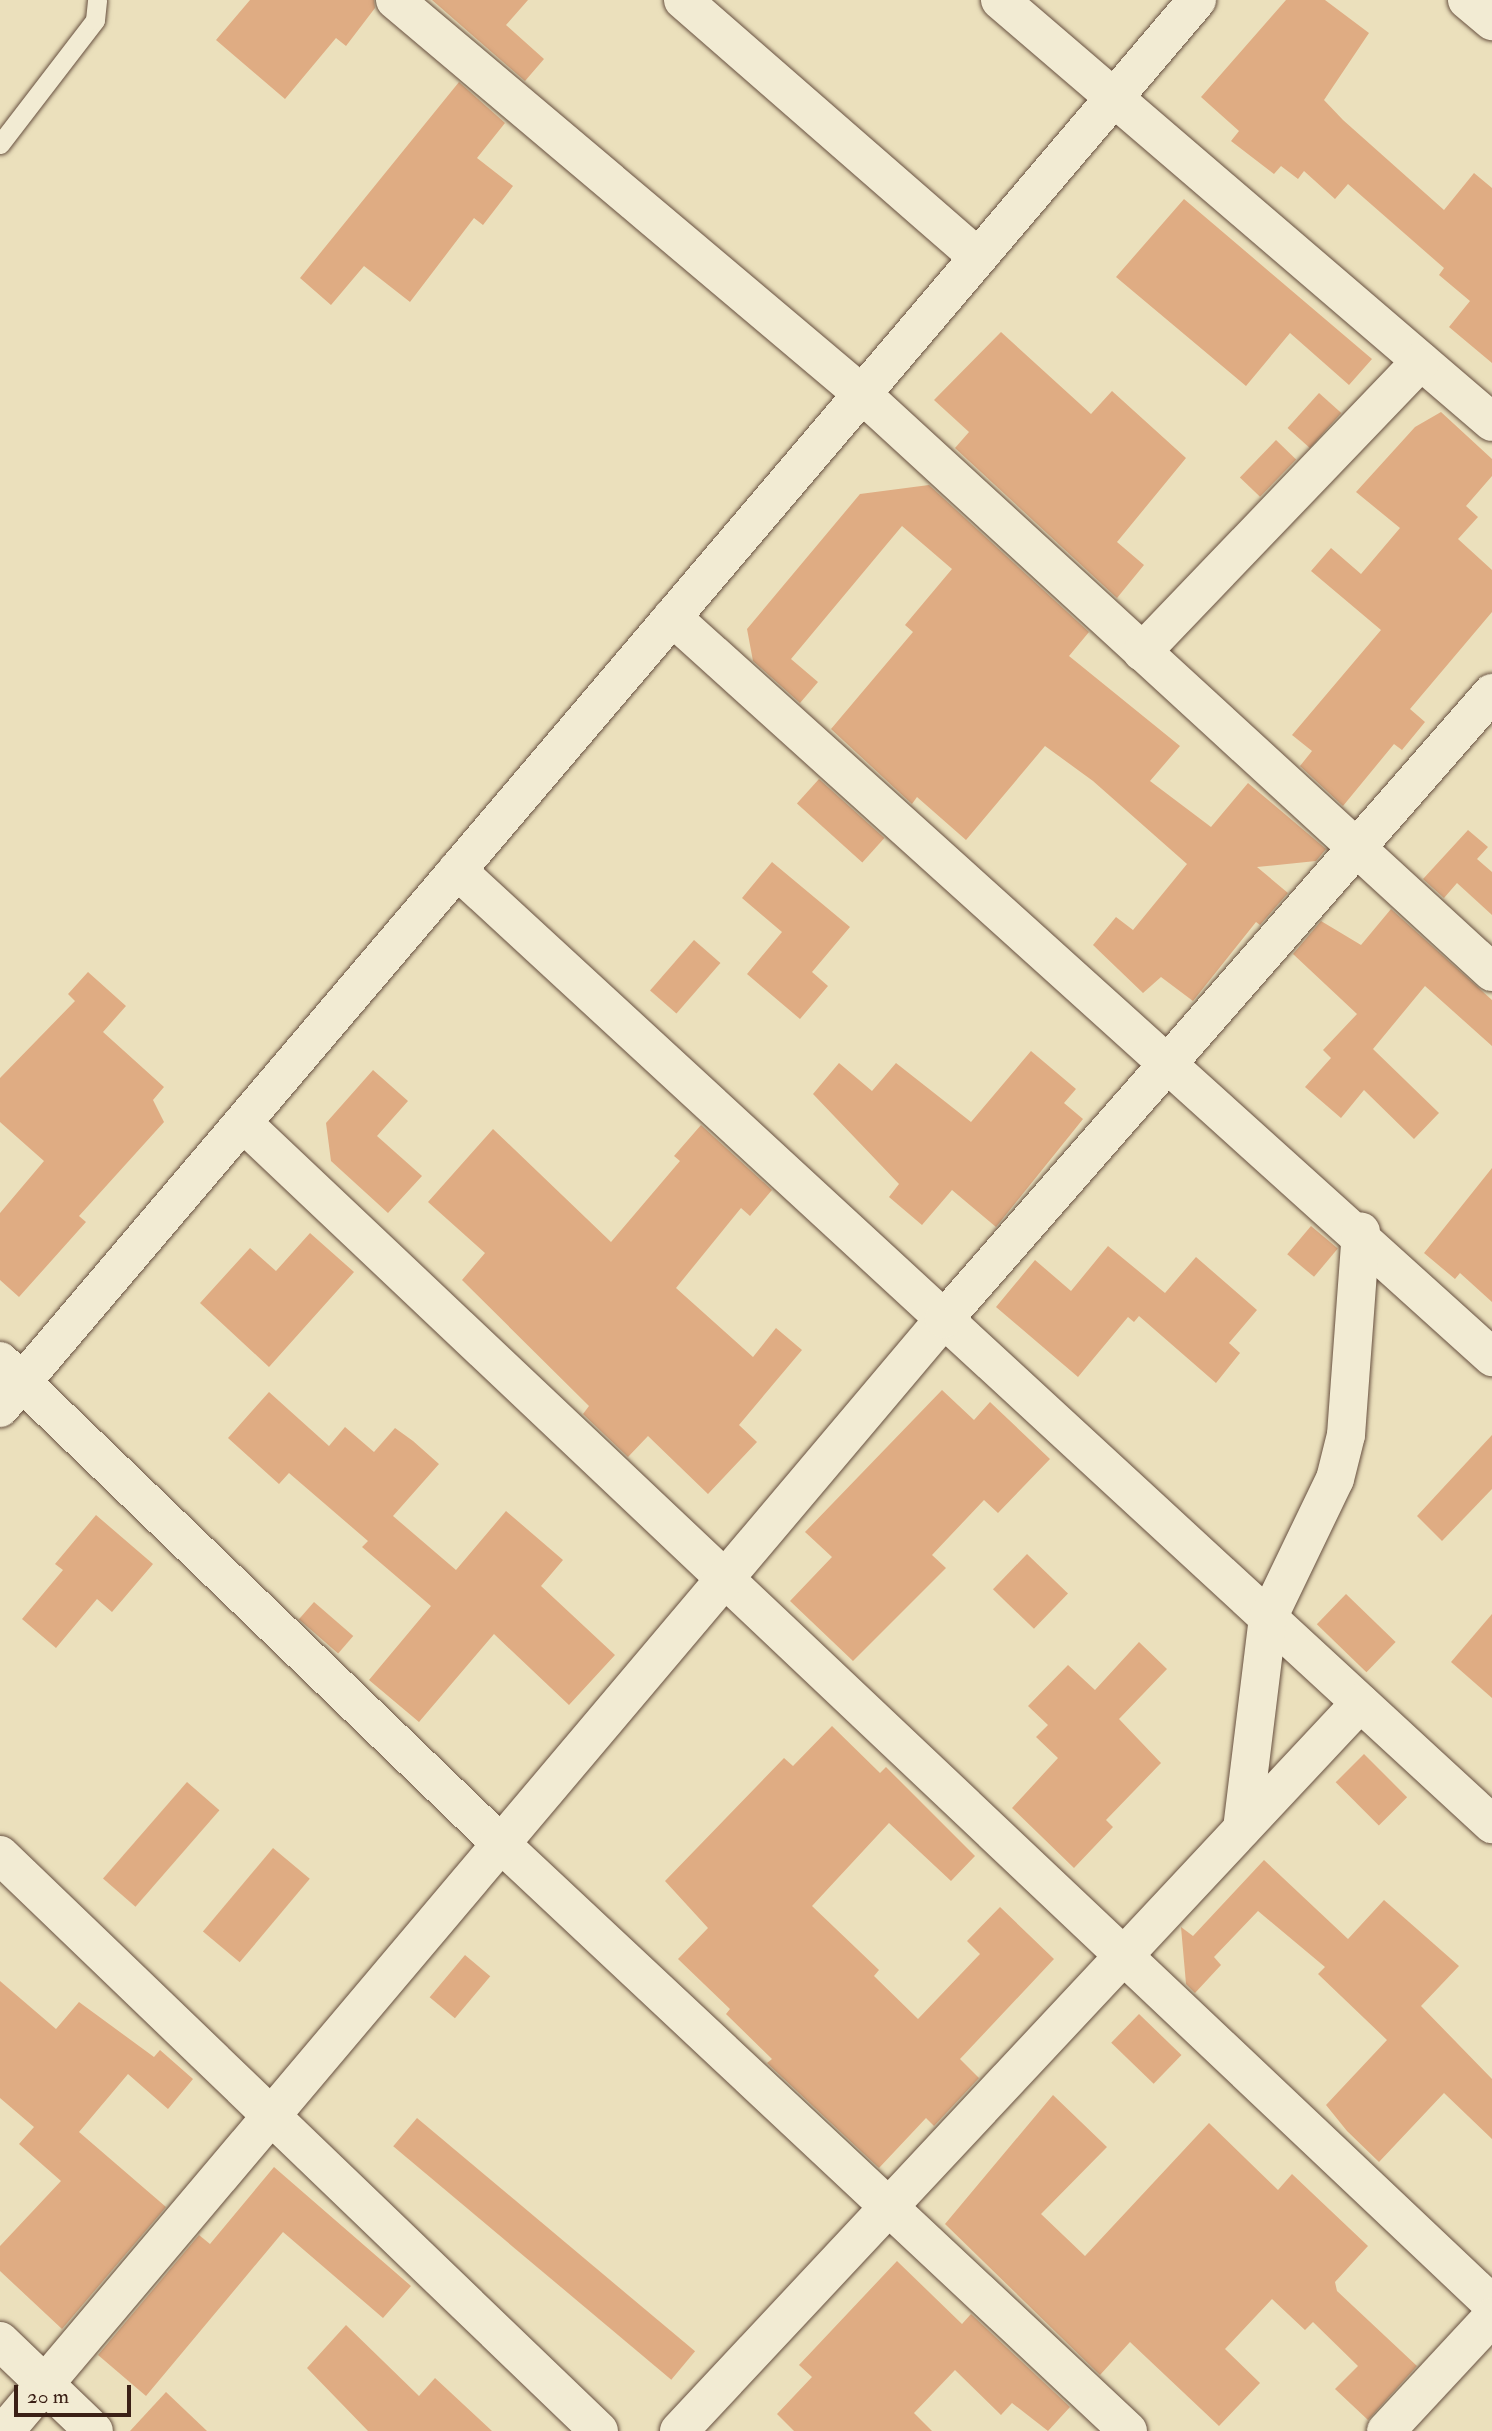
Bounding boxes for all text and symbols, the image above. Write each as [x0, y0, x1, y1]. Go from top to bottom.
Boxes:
scale bar [18, 2372, 135, 2416]
text: 20 m [27, 2383, 69, 2410]

